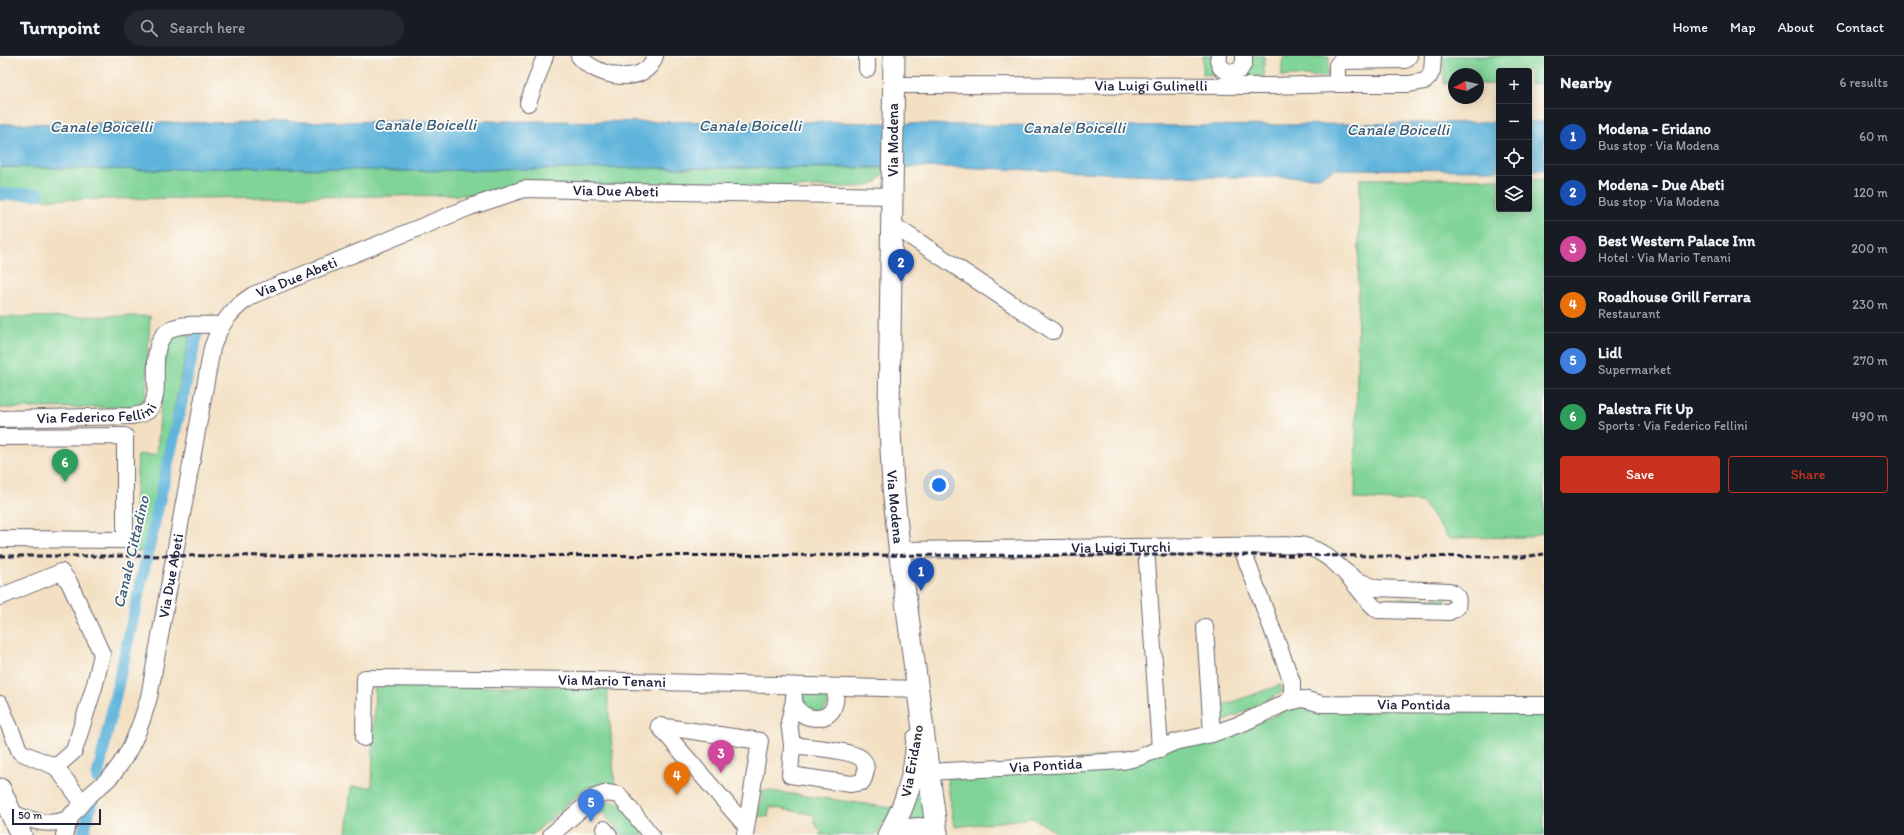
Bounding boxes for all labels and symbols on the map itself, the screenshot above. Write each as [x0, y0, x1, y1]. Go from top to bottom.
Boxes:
north arrow [1448, 68, 1484, 104]
street label: Via Luigi Gulinelli [1095, 77, 1207, 95]
street label: Via Modena [884, 102, 902, 177]
water label: Canale Boicelli [374, 115, 478, 134]
water label: Canale Boicelli [699, 116, 803, 135]
water label: Canale Boicelli [50, 117, 154, 136]
water label: Canale Boicelli [1023, 118, 1127, 137]
water label: Canale Boicelli [1347, 120, 1451, 139]
street label: Via Due Abeti [573, 181, 659, 201]
pin: 2 [888, 249, 914, 282]
street label: Via Due Abeti [253, 253, 340, 302]
street label: Via Federico Fellini [37, 400, 161, 427]
pin: 6 [52, 449, 78, 482]
street label: Via Modena [883, 469, 908, 545]
your location [929, 475, 949, 495]
water label: Canale Cittadino [109, 493, 153, 610]
street label: Via Due Abeti [154, 532, 187, 620]
street label: Via Luigi Turchi [1071, 538, 1171, 557]
pin: 1 [908, 558, 934, 591]
street label: Via Mario Tenani [558, 671, 666, 691]
street label: Via Pontida [1377, 695, 1451, 714]
street label: Via Eridano [897, 723, 927, 799]
pin: 3 [708, 740, 734, 773]
street label: Via Pontida [1009, 754, 1083, 776]
pin: 4 [664, 762, 690, 795]
pin: 5 [578, 789, 604, 822]
scale bar [12, 807, 101, 826]

